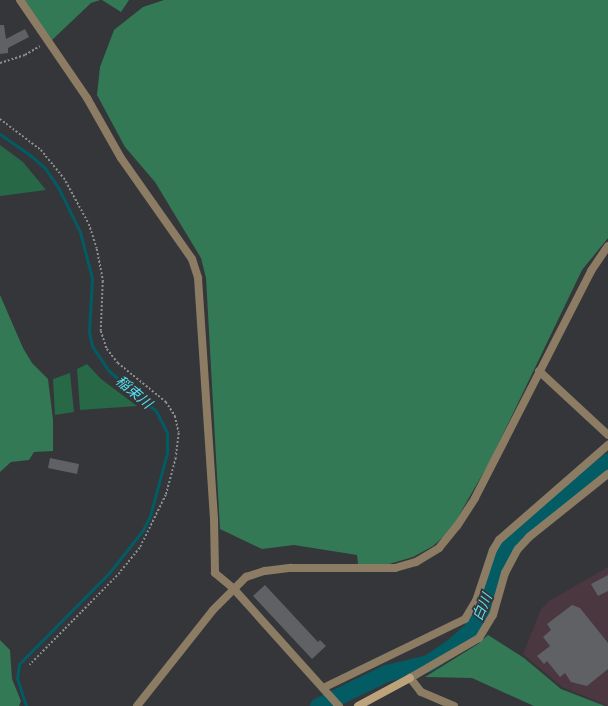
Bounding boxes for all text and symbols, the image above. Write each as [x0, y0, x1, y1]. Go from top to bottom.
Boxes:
water label: 稲束川 [113, 372, 155, 412]
water label: 白川 [469, 591, 495, 623]

